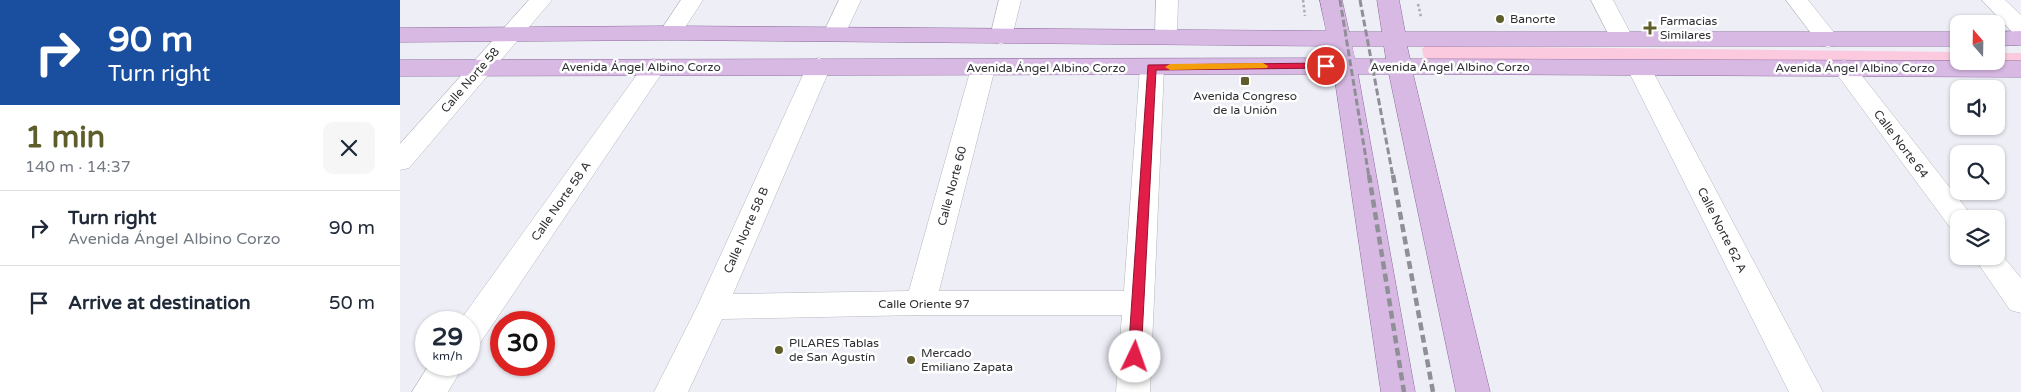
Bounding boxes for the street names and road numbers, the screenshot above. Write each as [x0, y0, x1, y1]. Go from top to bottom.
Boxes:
street label: Calle Norte 58 [438, 45, 502, 115]
street label: Avenida Ángel Albino Corzo [561, 60, 721, 74]
street label: Avenida Ángel Albino Corzo [1370, 60, 1530, 74]
street label: Avenida Ángel Albino Corzo [966, 61, 1126, 75]
street label: Avenida Ángel Albino Corzo [1775, 61, 1935, 75]
street label: Calle Norte 64 [1871, 107, 1931, 181]
street label: Calle Norte 60 [935, 144, 969, 227]
street label: Calle Norte 58 A [528, 158, 594, 243]
street label: Calle Norte 58 B [721, 185, 771, 275]
street label: Calle Norte 62 A [1694, 185, 1750, 275]
street label: Calle Oriente 97 [878, 297, 970, 311]

